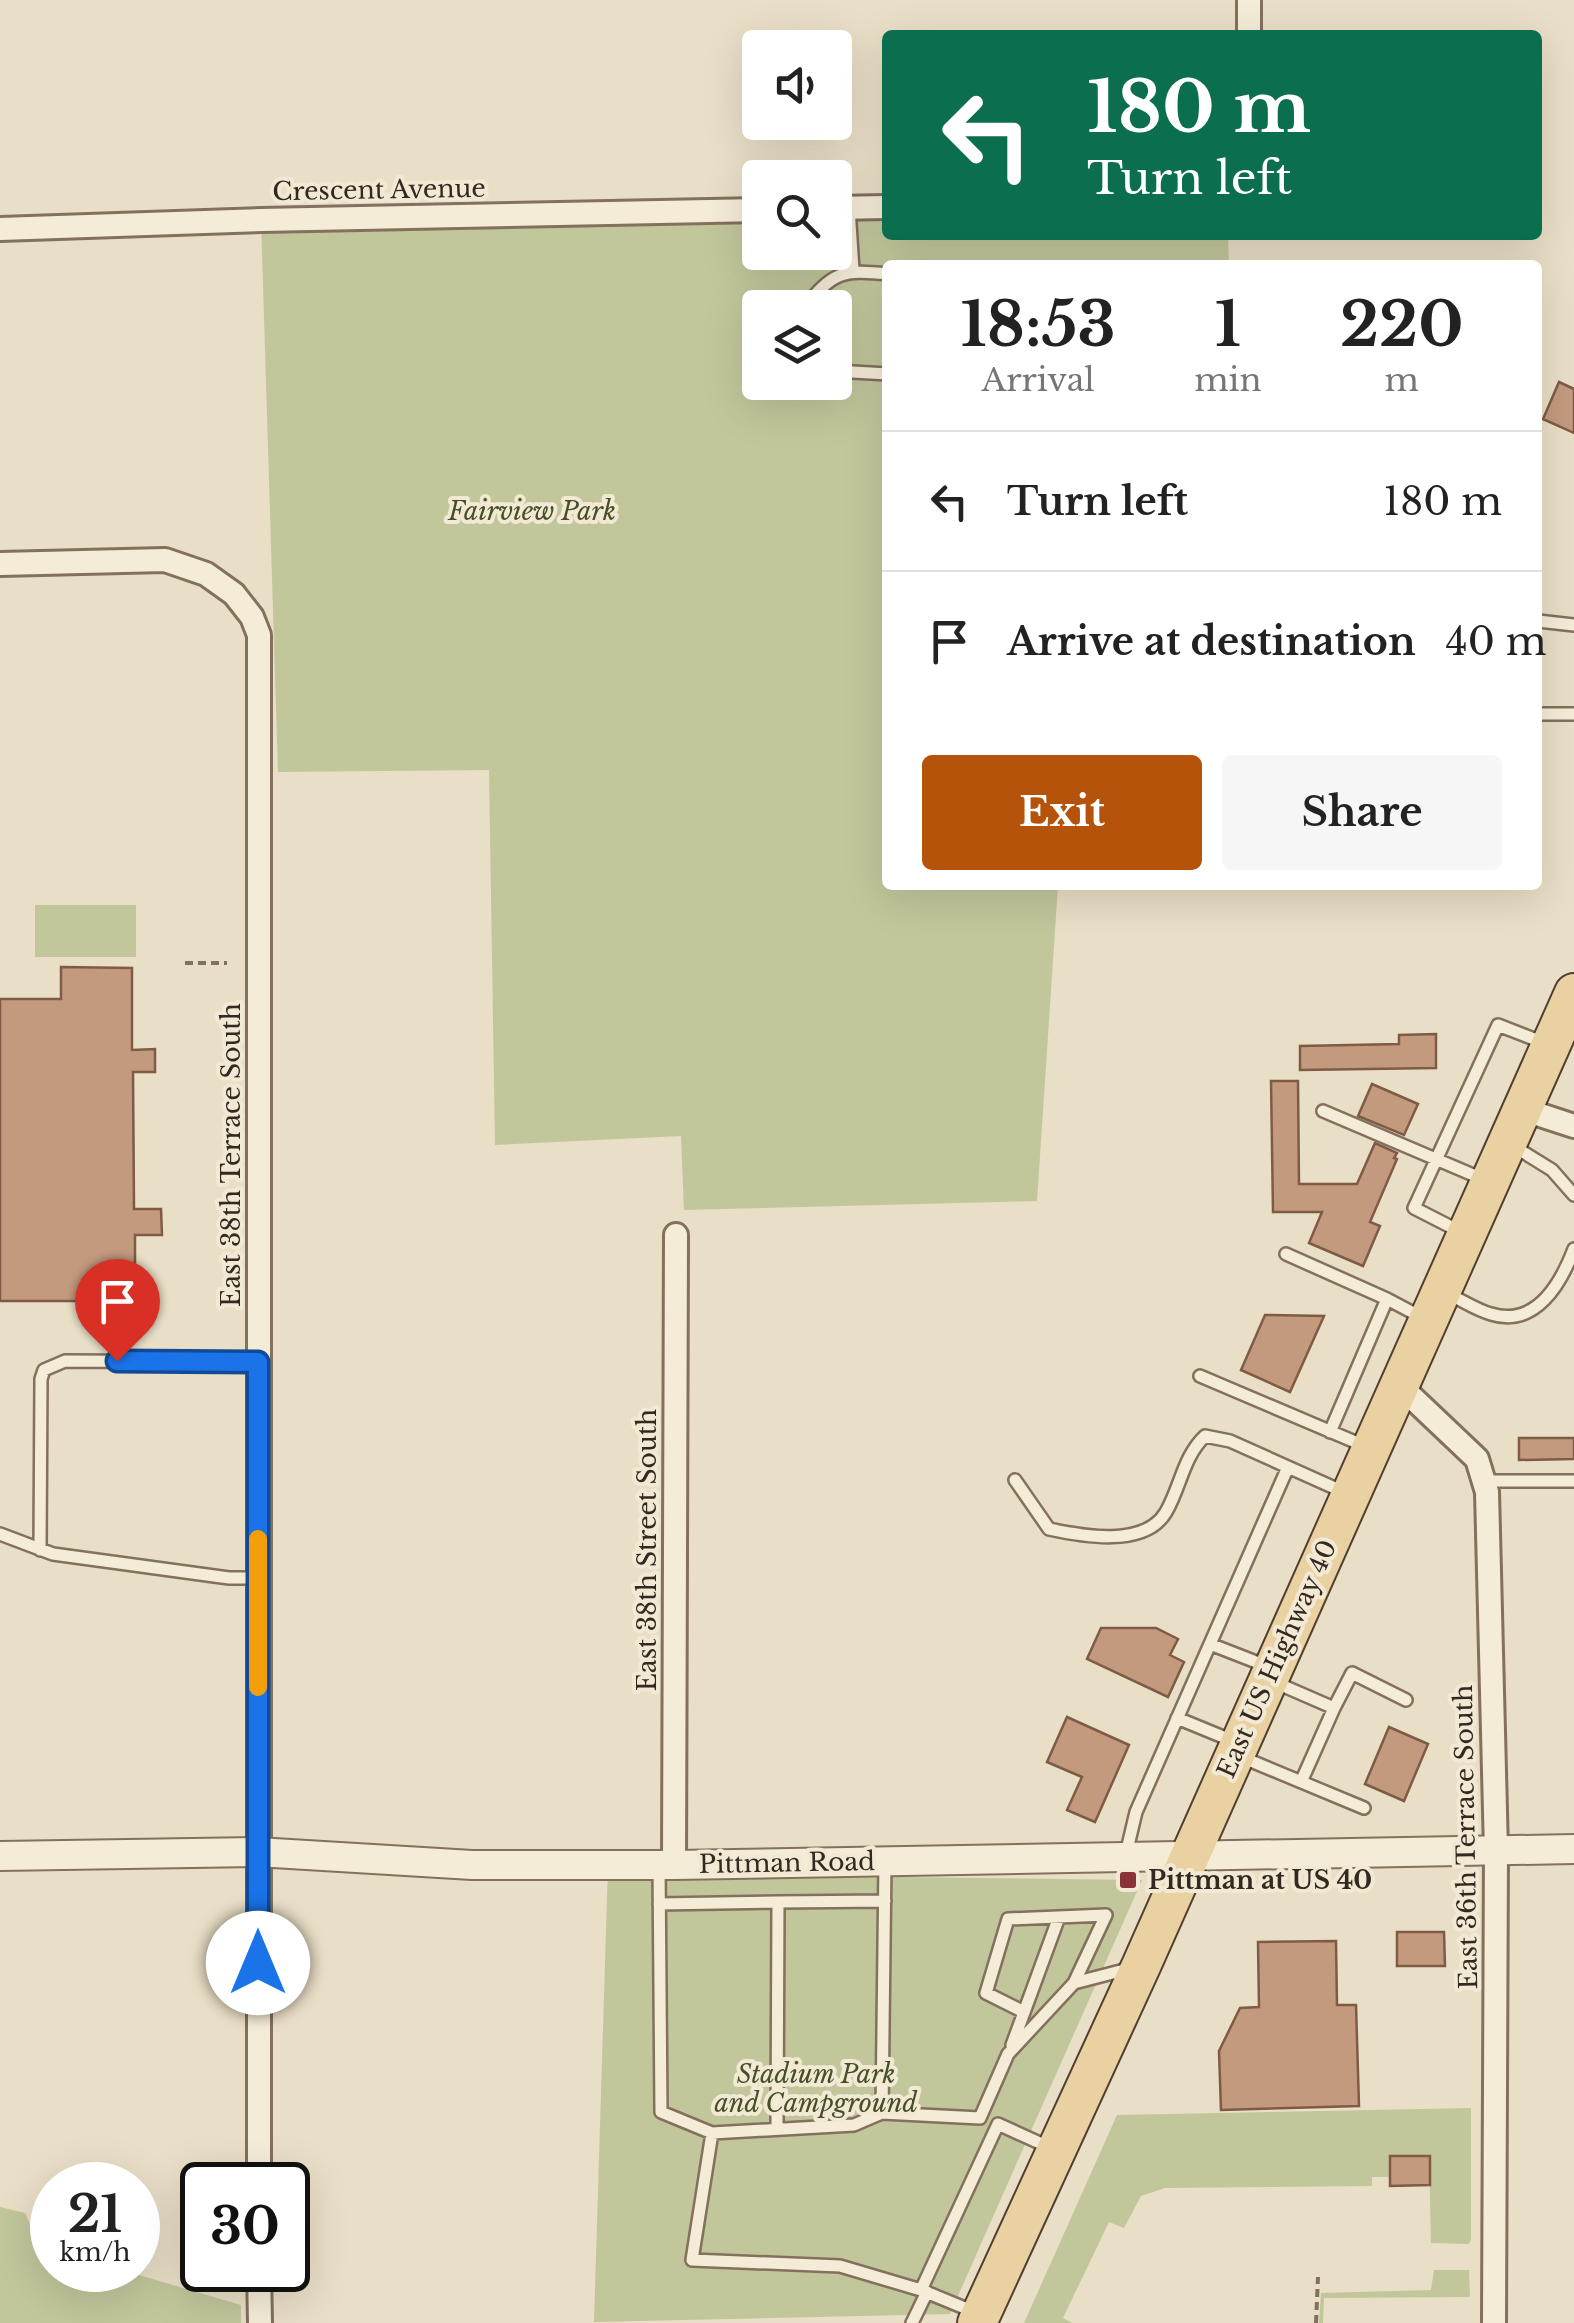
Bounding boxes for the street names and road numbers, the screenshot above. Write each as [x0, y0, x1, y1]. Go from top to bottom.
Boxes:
street label: Crescent Avenue [272, 173, 486, 207]
street label: East 38th Terrace South [216, 1003, 247, 1307]
street label: East 38th Street South [632, 1409, 663, 1691]
street label: East US Highway 40 [1211, 1535, 1343, 1783]
street label: East 36th Terrace South [1448, 1684, 1484, 1990]
street label: Pittman Road [699, 1846, 875, 1880]

